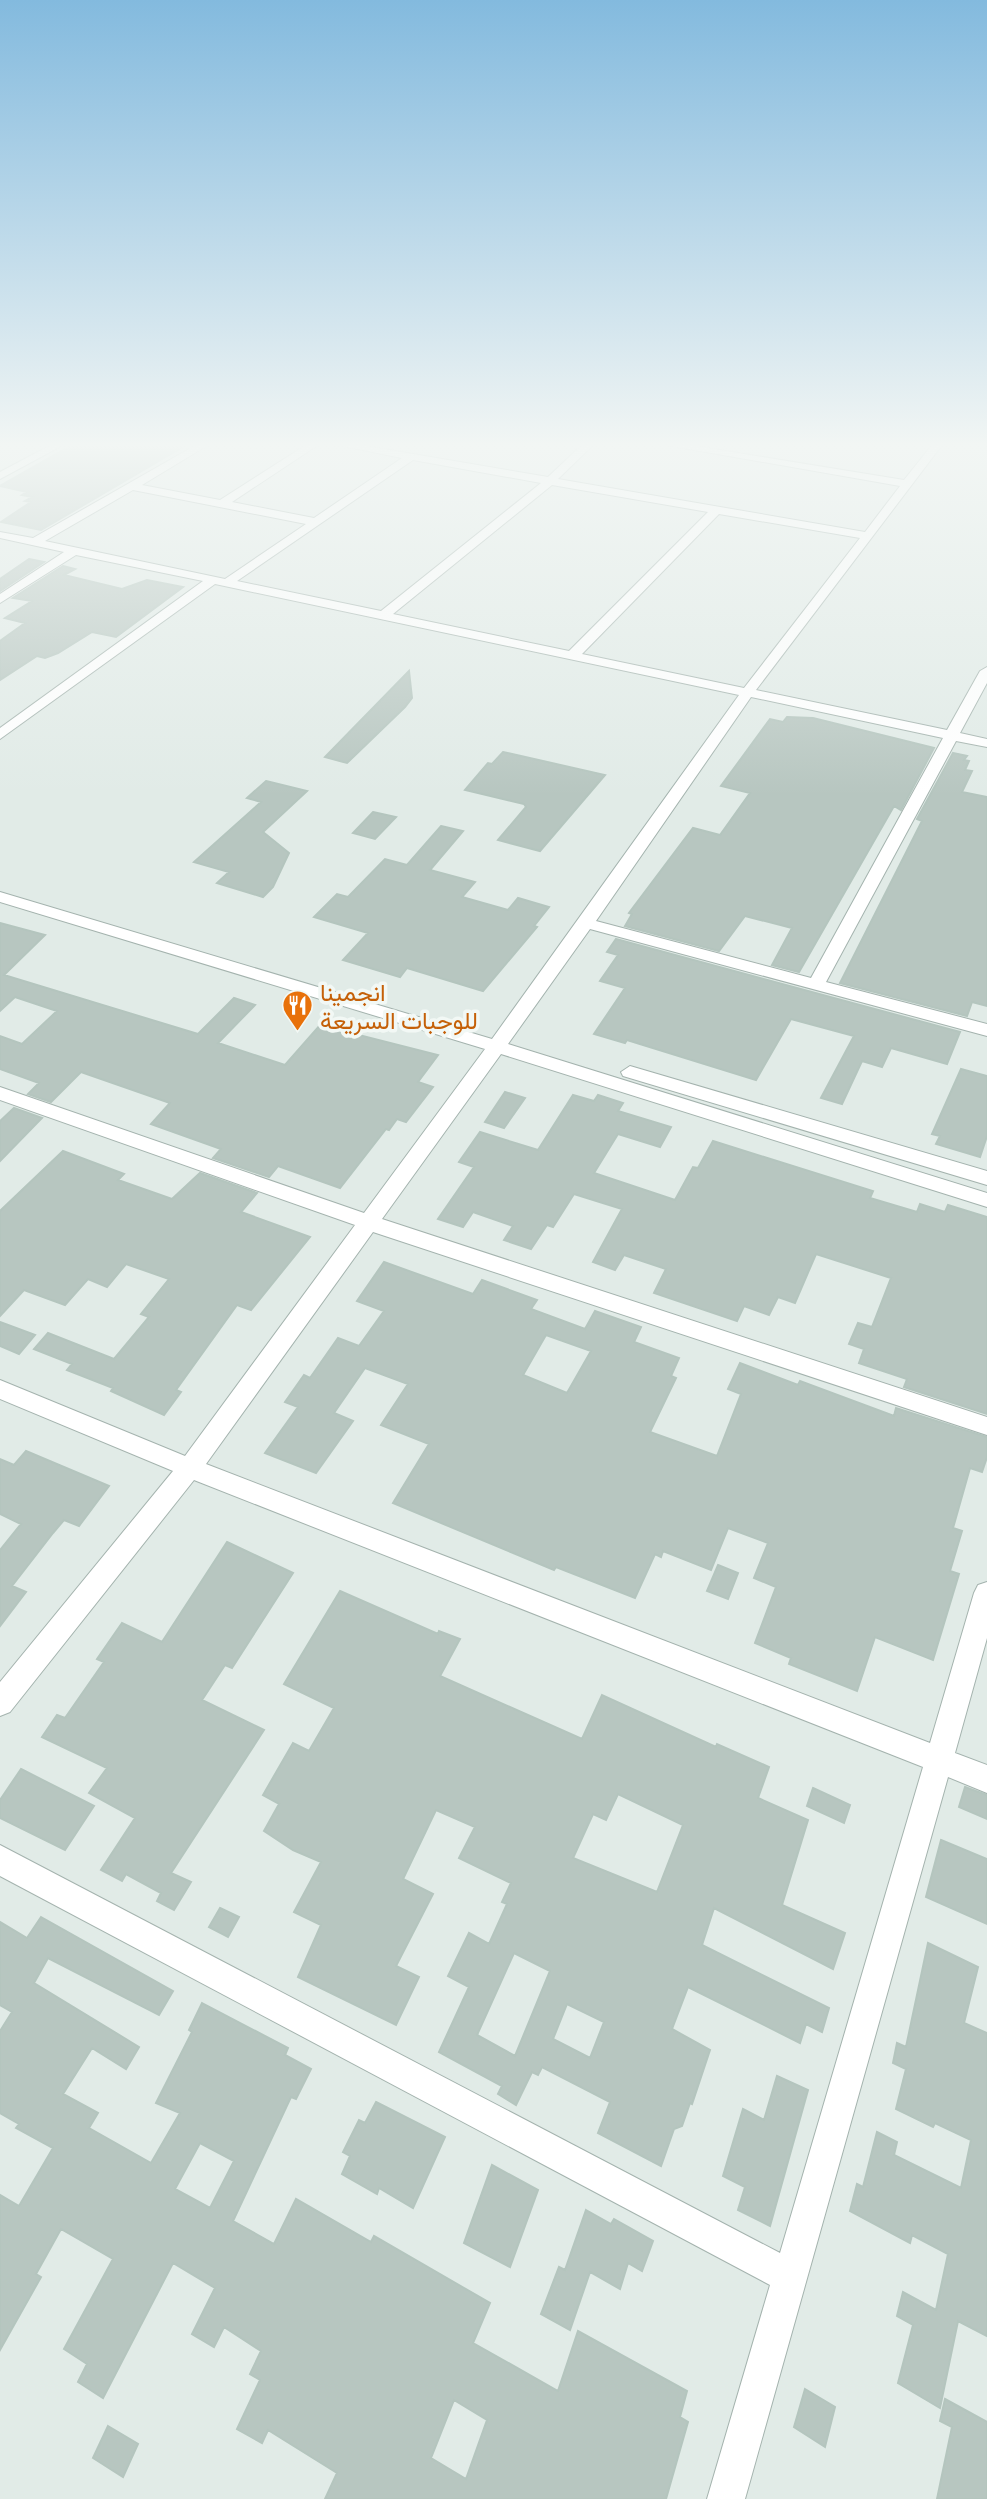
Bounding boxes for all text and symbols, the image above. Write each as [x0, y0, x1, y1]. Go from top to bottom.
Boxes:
place label: انجمينا للوجبات السريعة [320, 978, 478, 1036]
restaurant icon: انجمينا للوجبات السريعة [280, 989, 314, 1033]

